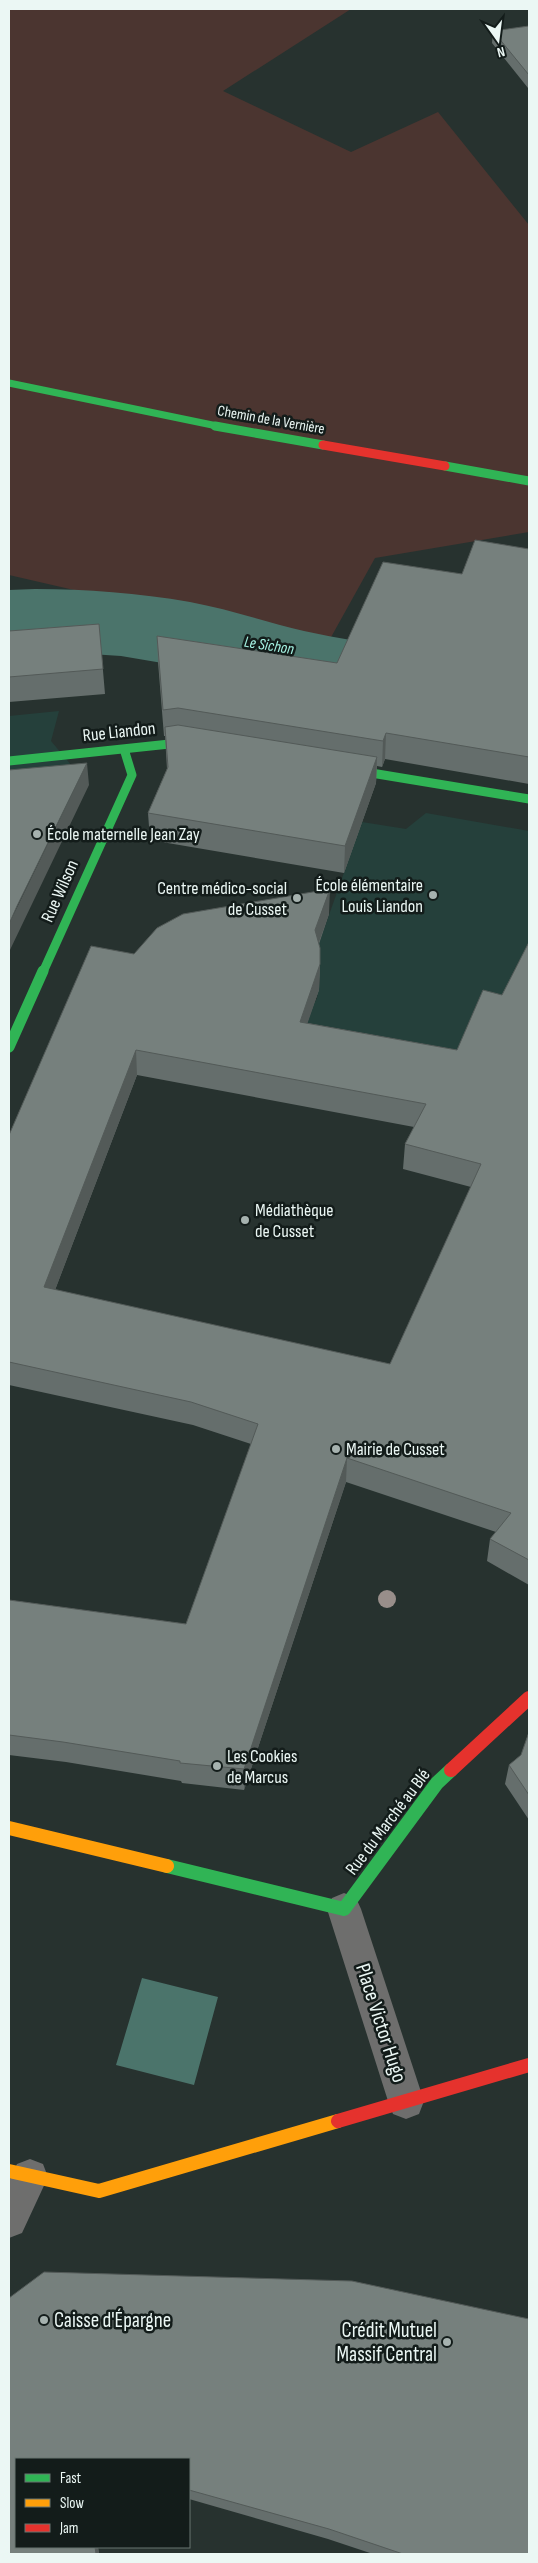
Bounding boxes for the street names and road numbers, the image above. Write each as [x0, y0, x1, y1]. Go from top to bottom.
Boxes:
street label: Chemin de la Vernière [216, 401, 326, 439]
street label: Rue Liandon [81, 718, 157, 746]
street label: Rue Wilson [37, 857, 83, 925]
street label: Rue du Marché au Blé [341, 1765, 435, 1879]
street label: Place Victor Hugo [350, 1960, 412, 2086]

